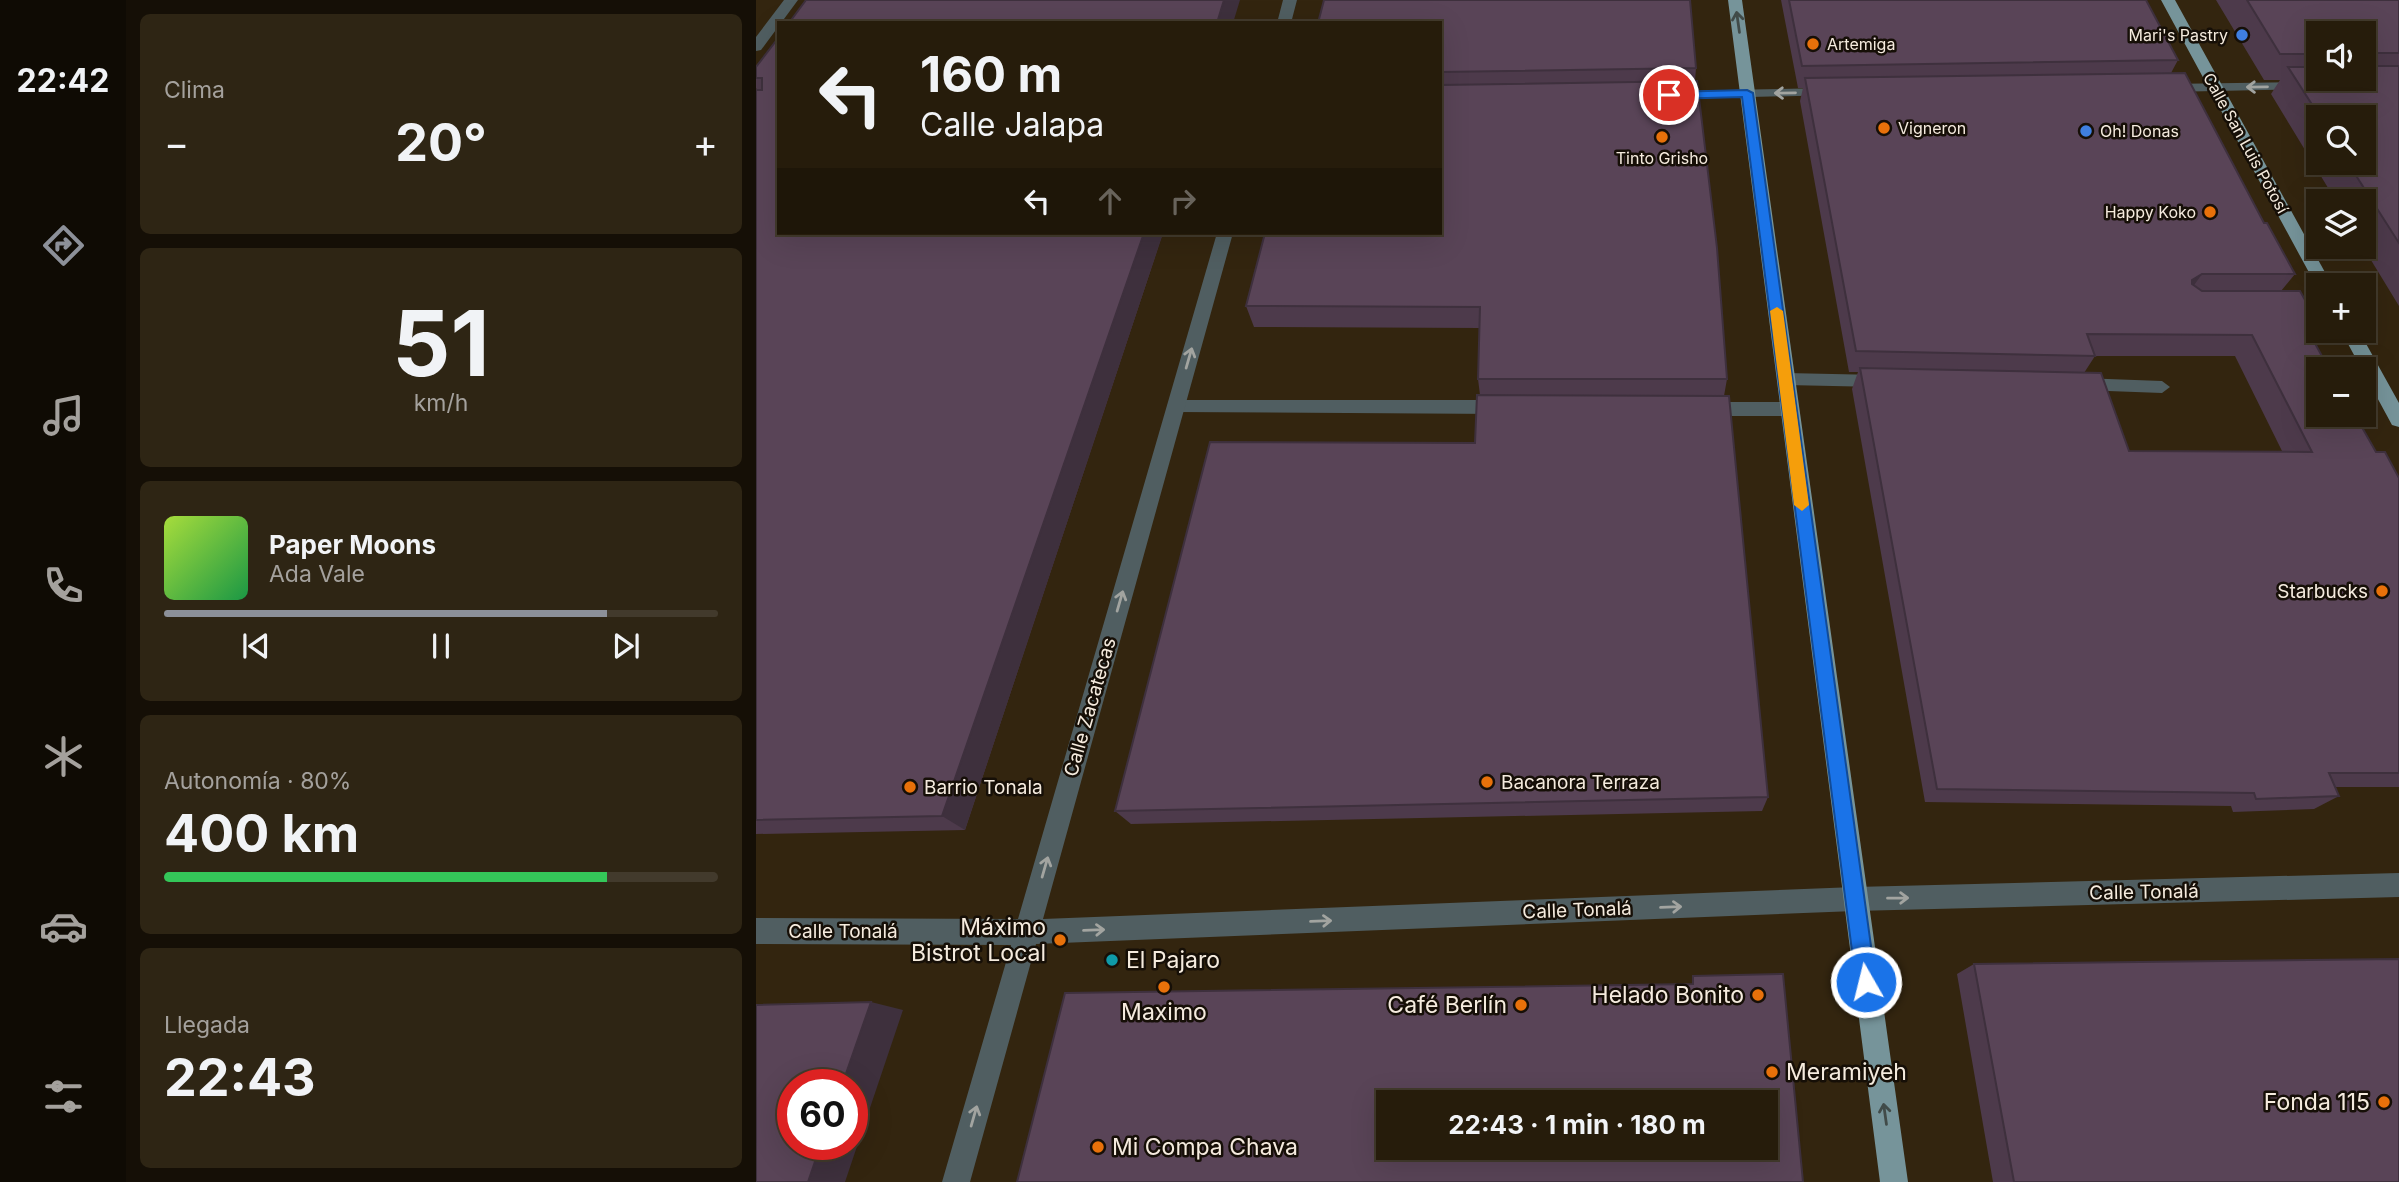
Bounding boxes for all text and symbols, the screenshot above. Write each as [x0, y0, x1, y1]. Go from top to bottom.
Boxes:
one-way arrow [1731, 12, 1744, 34]
map controls [2306, 21, 2376, 427]
button: sound [2306, 21, 2376, 91]
place label: Mari's Pastry [2129, 25, 2228, 45]
marker: Mari's Pastry [2234, 27, 2250, 43]
place label: Artemiga [1827, 34, 1895, 54]
marker: Artemiga [1805, 36, 1821, 52]
text: 160 m [920, 45, 1062, 104]
icon: left [805, 49, 896, 140]
text: 22:42 [17, 61, 109, 100]
pin [1639, 65, 1699, 125]
street label: Calle San Luis Potosí [2199, 69, 2293, 217]
text: Clima [164, 76, 225, 104]
icon: arrive [1650, 76, 1688, 114]
one-way arrow [2246, 80, 2269, 94]
one-way arrow [1774, 86, 1797, 100]
text: Calle Jalapa [920, 105, 1104, 144]
button: search [2306, 105, 2376, 175]
text: 20° [395, 111, 487, 174]
place label: Vigneron [1898, 118, 1966, 138]
text: − [164, 120, 189, 166]
text: + [693, 120, 718, 166]
marker: Vigneron [1876, 120, 1892, 136]
place label: Oh! Donas [2100, 121, 2179, 141]
marker: Oh! Donas [2078, 123, 2094, 139]
marker: Tinto Grisho [1654, 129, 1670, 145]
place label: Tinto Grisho [1616, 148, 1708, 168]
icon: left [1018, 182, 1056, 220]
icon: ahead [1091, 182, 1129, 220]
icon: right [1164, 182, 1202, 220]
button: layers [2306, 189, 2376, 259]
place label: Happy Koko [2105, 202, 2196, 222]
marker: Happy Koko [2202, 204, 2218, 220]
icon: directions [39, 221, 88, 270]
button: + [2306, 273, 2376, 343]
text: 51 [392, 288, 490, 398]
one-way arrow [1184, 348, 1197, 370]
button: − [2306, 357, 2376, 427]
text: km/h [414, 389, 468, 417]
icon: music [39, 391, 88, 440]
text: Paper Moons [269, 529, 436, 560]
text: Ada Vale [269, 560, 365, 588]
icon: phone [39, 561, 88, 610]
place label: Starbucks [2277, 580, 2368, 603]
marker: Starbucks [2374, 583, 2390, 599]
one-way arrow [1115, 590, 1128, 612]
icon: previous [237, 627, 275, 665]
icon: pause [422, 627, 460, 665]
icon: next [607, 627, 645, 665]
street label: Calle Zacatecas [1059, 635, 1121, 779]
icon: climate [39, 732, 88, 781]
text: Autonomía · 80% [164, 767, 351, 795]
place label: Bacanora Terraza [1501, 771, 1660, 794]
marker: Bacanora Terraza [1479, 774, 1495, 790]
place label: Barrio Tonala [924, 776, 1043, 799]
marker: Barrio Tonala [902, 779, 918, 795]
text: 400 km [164, 802, 359, 865]
one-way arrow [1039, 856, 1052, 878]
street label: Calle Tonalá [2089, 880, 2199, 904]
one-way arrow [1887, 892, 1910, 905]
street label: Calle Tonalá [1522, 897, 1632, 923]
one-way arrow [1659, 900, 1682, 913]
icon: car [39, 902, 88, 951]
place label: Máximo Bistrot Local [911, 913, 1046, 967]
one-way arrow [1310, 914, 1333, 927]
street label: Calle Tonalá [788, 920, 898, 943]
one-way arrow [1082, 923, 1105, 936]
marker: Máximo Bistrot Local [1052, 932, 1068, 948]
position arrow [1829, 945, 1903, 1019]
place label: El Pajaro [1126, 946, 1220, 974]
marker: El Pajaro [1104, 952, 1120, 968]
marker: Maximo [1156, 979, 1172, 995]
place label: Helado Bonito [1592, 981, 1744, 1009]
marker: Helado Bonito [1750, 987, 1766, 1003]
place label: Café Berlín [1387, 991, 1507, 1019]
marker: Café Berlín [1513, 997, 1529, 1013]
place label: Maximo [1121, 998, 1207, 1026]
text: Llegada [164, 1011, 250, 1039]
text: 22:43 [164, 1046, 316, 1109]
place label: Meramiyeh [1786, 1058, 1907, 1086]
marker: Meramiyeh [1764, 1064, 1780, 1080]
speed limit sign: 60 [777, 1069, 868, 1160]
icon: filters [39, 1072, 88, 1121]
place label: Fonda 115 [2264, 1088, 2370, 1116]
marker: Fonda 115 [2376, 1094, 2392, 1110]
one-way arrow [1878, 1104, 1891, 1126]
one-way arrow [968, 1106, 981, 1128]
text: 22:43 · 1 min · 180 m [1448, 1109, 1706, 1140]
place label: Mi Compa Chava [1112, 1133, 1298, 1161]
marker: Mi Compa Chava [1090, 1139, 1106, 1155]

